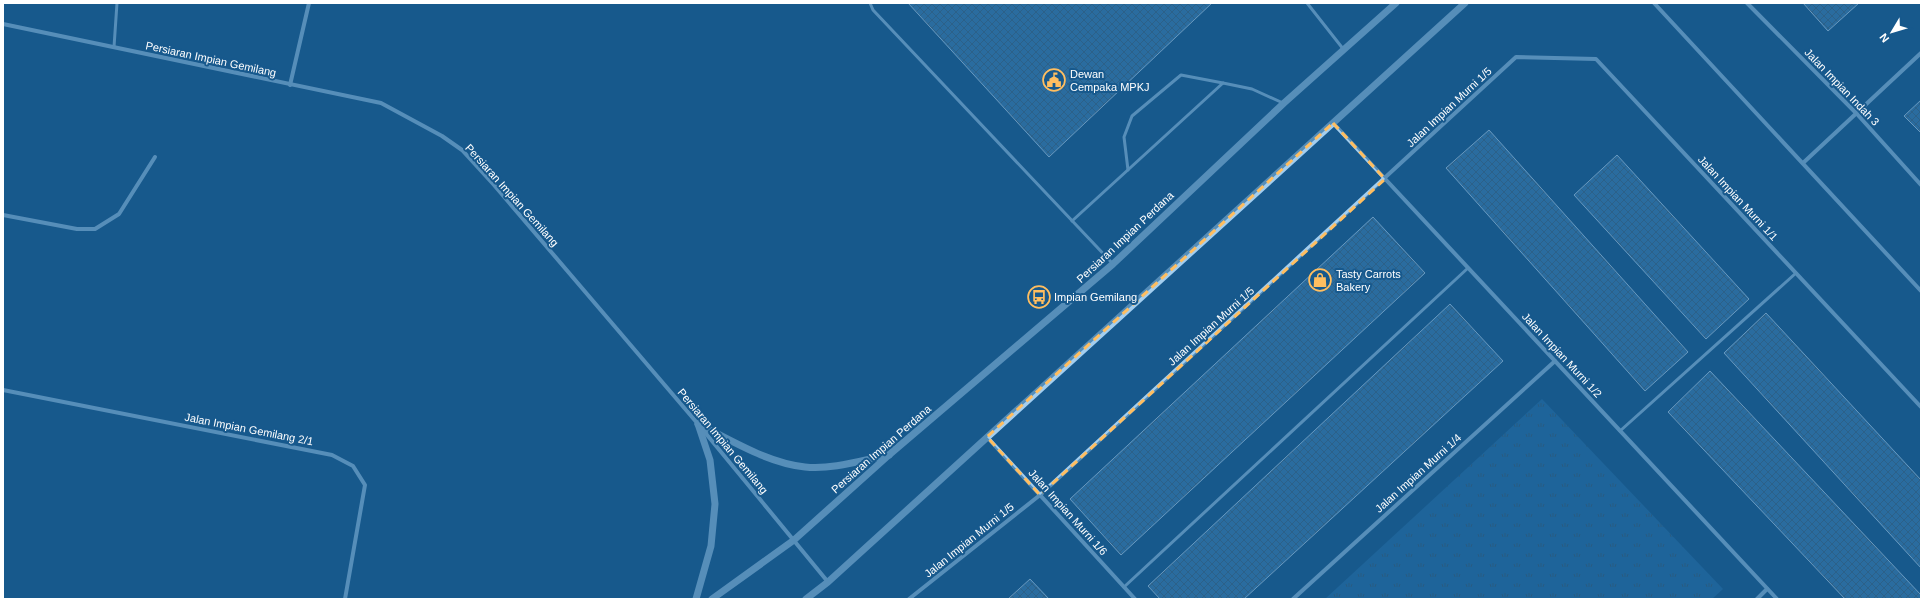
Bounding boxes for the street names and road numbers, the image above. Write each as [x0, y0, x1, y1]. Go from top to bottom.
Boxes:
street label: Persiaran Impian Gemilang [145, 39, 277, 79]
street label: Jalan Impian Indah 3 [1802, 46, 1882, 128]
street label: Jalan Impian Murni 1/5 [1404, 65, 1494, 149]
street label: Persiaran Impian Gemilang [463, 141, 561, 249]
street label: Jalan Impian Murni 1/1 [1696, 153, 1780, 243]
street label: Persiaran Impian Perdana [1074, 188, 1176, 285]
street label: Jalan Impian Murni 1/5 [1166, 284, 1256, 368]
street label: Jalan Impian Murni 1/2 [1520, 310, 1604, 400]
street label: Persiaran Impian Gemilang [676, 386, 770, 496]
street label: Persiaran Impian Perdana [829, 402, 934, 495]
street label: Jalan Impian Gemilang 2/1 [184, 411, 314, 447]
street label: Jalan Impian Murni 1/4 [1373, 431, 1463, 515]
street label: Jalan Impian Murni 1/6 [1026, 467, 1110, 557]
street label: Jalan Impian Murni 1/5 [922, 500, 1016, 580]

